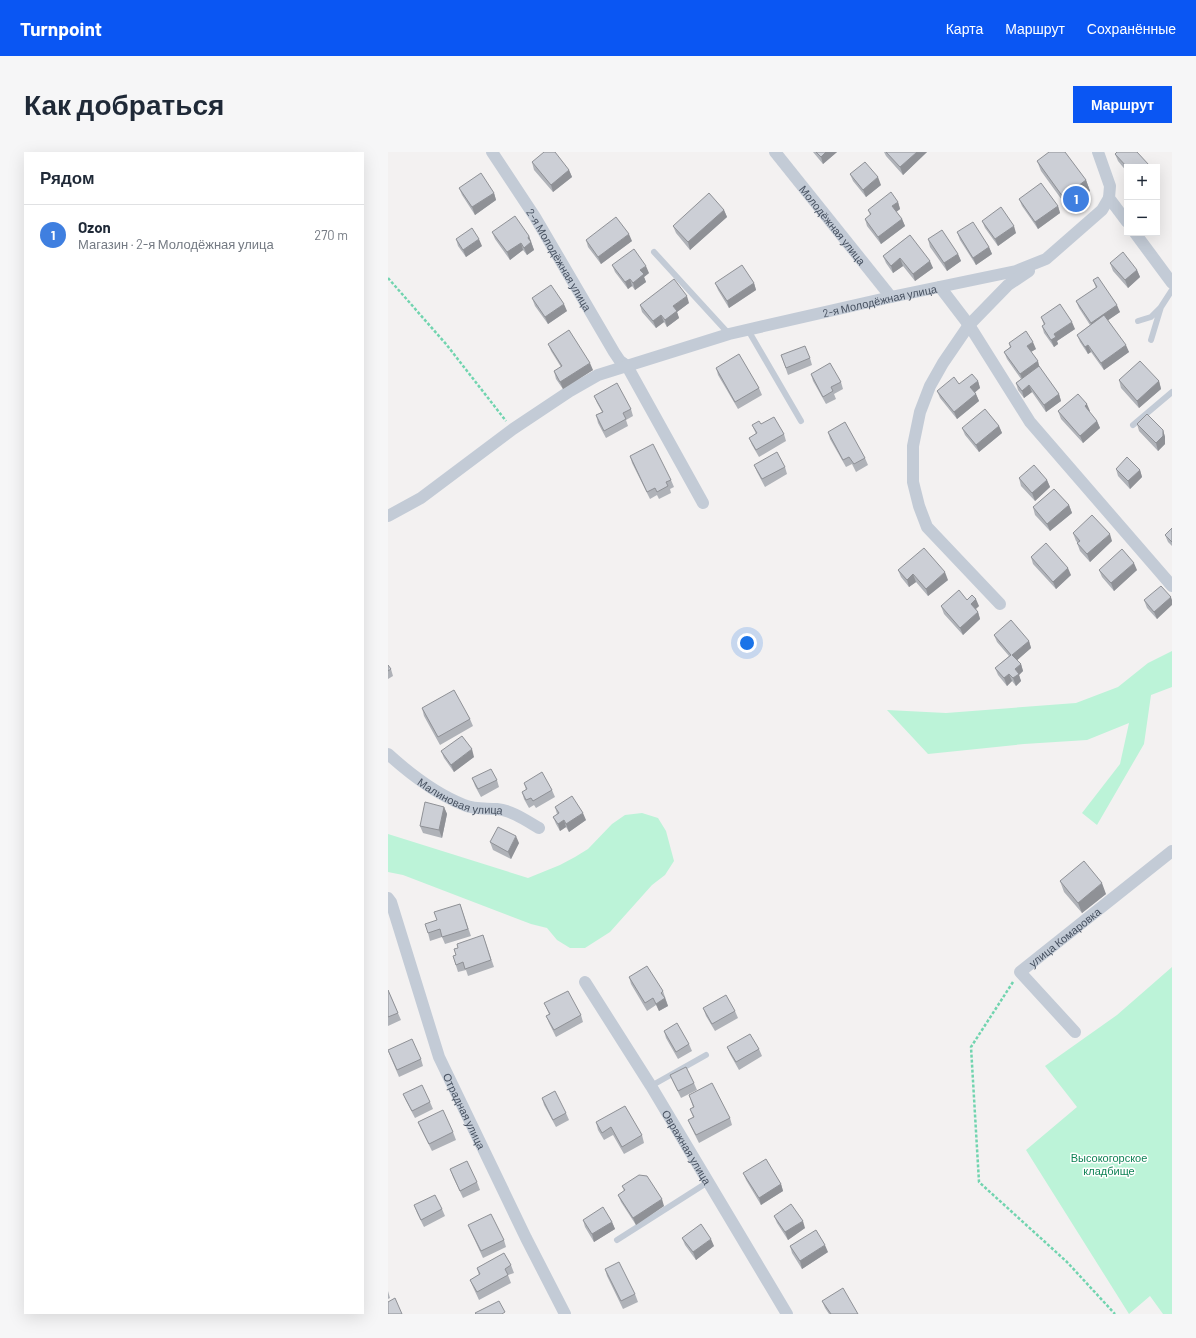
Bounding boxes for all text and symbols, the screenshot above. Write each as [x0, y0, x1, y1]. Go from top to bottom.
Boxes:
text: Turnpoint [20, 17, 102, 40]
text: Карта [946, 20, 983, 37]
text: Маршрут [1005, 20, 1065, 37]
text: Сохранённые [1087, 20, 1176, 37]
button: Маршрут [1073, 86, 1172, 123]
text: Как добраться [24, 87, 224, 121]
map controls [1124, 164, 1160, 236]
button: + [1124, 164, 1160, 200]
text: Рядом [40, 167, 95, 187]
street label: Молодёжная улица [797, 182, 869, 268]
pin: 1 [1063, 184, 1089, 214]
button: − [1124, 200, 1160, 236]
street label: 2-я Молодёжная улица [524, 206, 595, 314]
text: Ozon [78, 218, 111, 236]
text: 1 [51, 227, 55, 243]
text: 270 m [314, 227, 348, 243]
text: Магазин · 2-я Молодёжная улица [78, 236, 274, 252]
street label: 2-я Молодёжная улица [821, 281, 939, 319]
your location [737, 633, 757, 653]
street label: Малиновая улица [416, 775, 505, 816]
street label: улица Комаровка [1026, 904, 1103, 969]
street label: Отрадная улица [441, 1071, 489, 1152]
street label: Овражная улица [660, 1107, 715, 1187]
park label: Высокогорское кладбище [1071, 1151, 1147, 1177]

